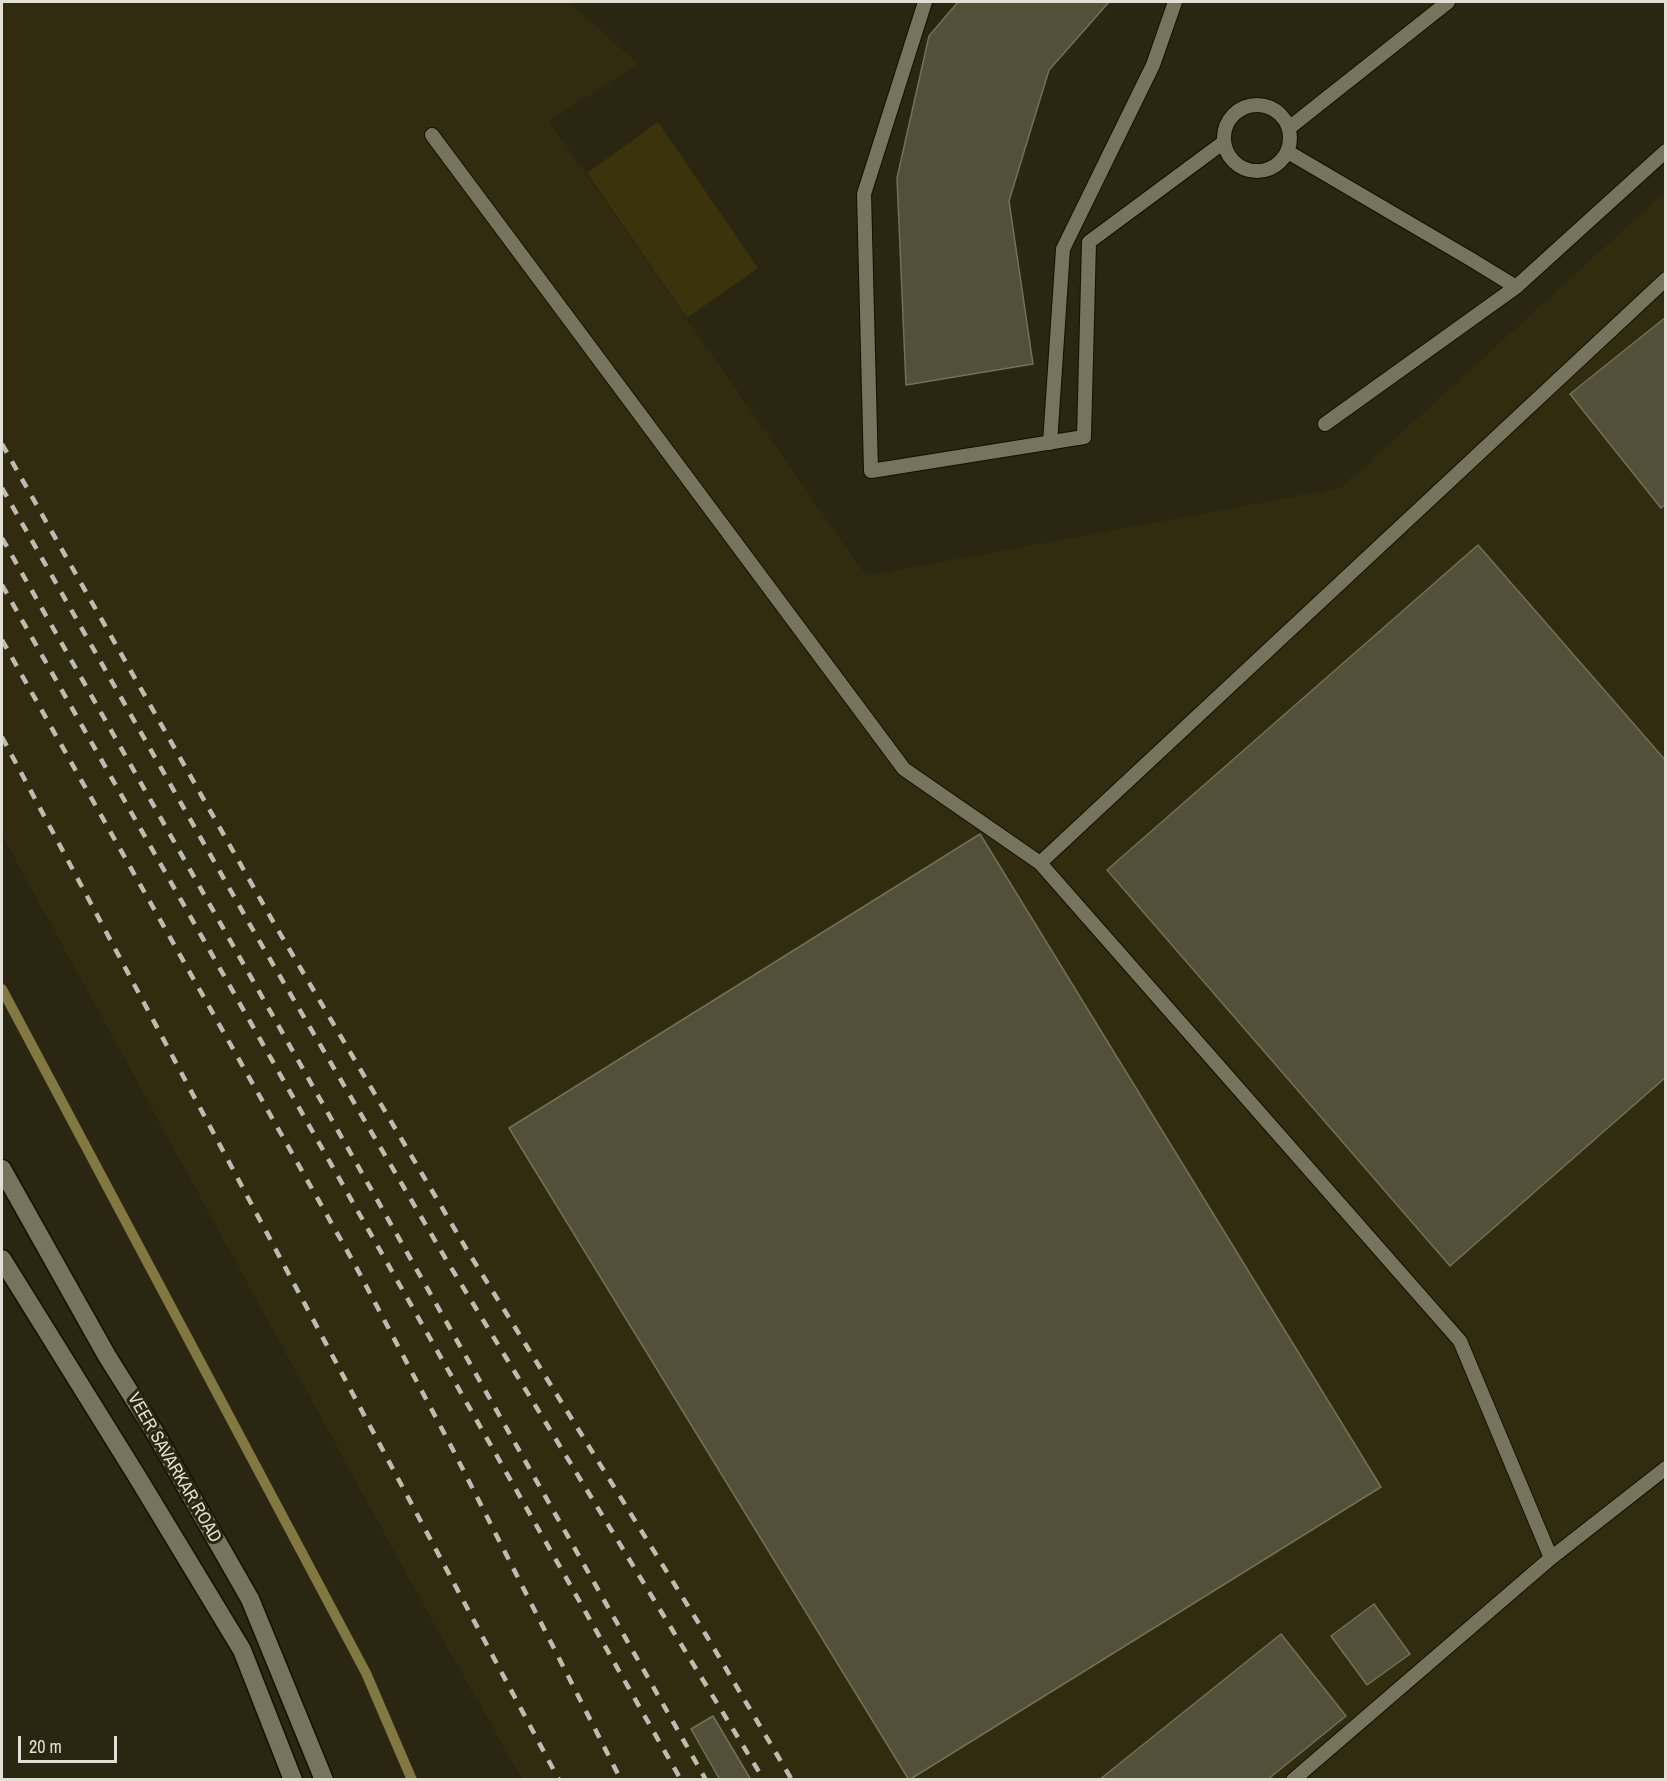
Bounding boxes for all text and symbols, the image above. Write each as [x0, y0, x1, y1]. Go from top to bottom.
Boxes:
street label: VEER SAVARKAR ROAD [122, 1389, 226, 1547]
scale bar [21, 1724, 120, 1762]
text: 20 m [29, 1734, 62, 1759]

